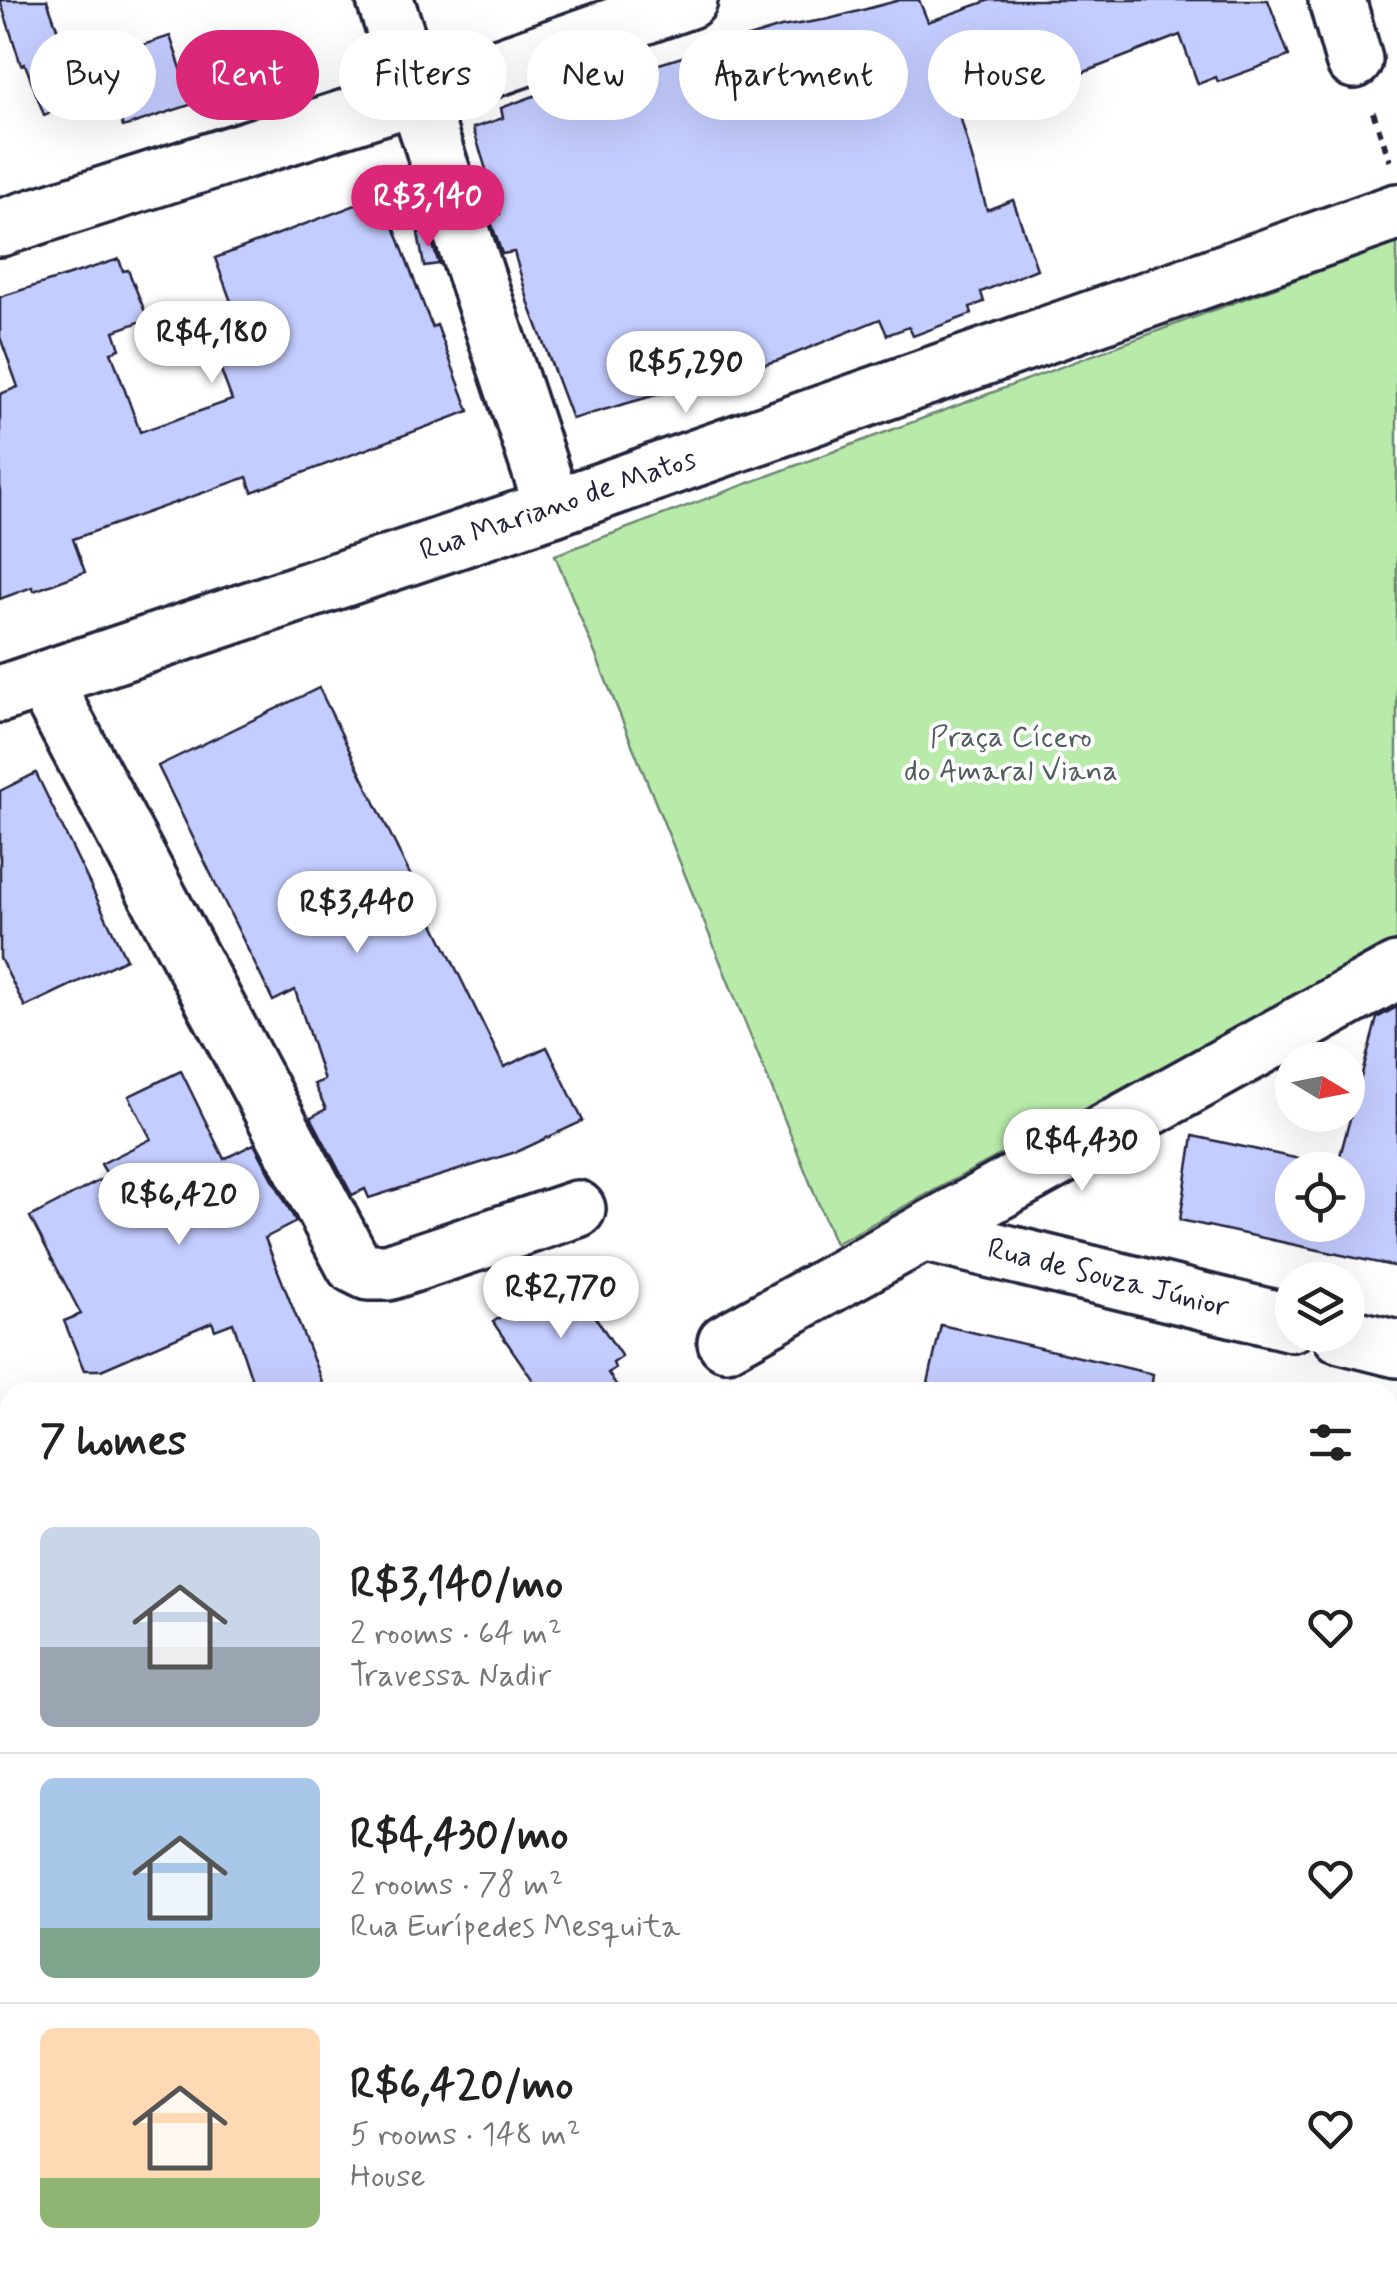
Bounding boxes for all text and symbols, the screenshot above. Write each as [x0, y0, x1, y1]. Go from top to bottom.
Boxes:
chip: Buy [30, 30, 156, 120]
chip: Rent [176, 30, 319, 120]
chip: Filters [339, 30, 507, 120]
chip: New [527, 30, 659, 120]
chip: Apartment [679, 30, 908, 120]
chip: House [928, 30, 1081, 120]
pin: R$3,140 [336, 165, 520, 250]
text: R$3,140 [373, 176, 483, 218]
pin: R$4,180 [120, 301, 304, 386]
text: R$4,180 [156, 312, 268, 354]
pin: R$5,290 [594, 331, 778, 416]
text: R$5,290 [628, 342, 744, 384]
street label: Rua Mariano de Matos [415, 439, 701, 571]
park label: Praça Cícero do Amaral Viana [904, 718, 1118, 791]
pin: R$3,440 [265, 871, 449, 956]
text: R$3,440 [299, 882, 415, 924]
north arrow [1275, 1042, 1365, 1132]
map controls [1275, 1042, 1365, 1352]
pin: R$4,430 [990, 1109, 1174, 1194]
text: R$4,430 [1025, 1120, 1139, 1162]
button: locate [1275, 1152, 1365, 1242]
pin: R$6,420 [87, 1163, 271, 1248]
text: R$6,420 [120, 1174, 238, 1216]
street label: Rua de Souza Júnior [983, 1229, 1233, 1327]
pin: R$2,770 [469, 1256, 653, 1341]
button: layers [1275, 1262, 1365, 1352]
text: R$2,770 [505, 1267, 617, 1309]
text: 7 homes [40, 1415, 187, 1470]
icon: filters [1303, 1415, 1358, 1470]
text: R$3,140/mo [350, 1558, 563, 1613]
icon: home [120, 1567, 240, 1687]
icon: heart [1303, 1600, 1358, 1655]
text: 2 rooms · 64 m² [350, 1613, 562, 1655]
text: Travessa Nadir [350, 1655, 551, 1697]
text: R$4,430/mo [350, 1809, 569, 1864]
icon: home [120, 1818, 240, 1938]
icon: heart [1303, 1851, 1358, 1906]
text: 2 rooms · 78 m² [350, 1864, 563, 1906]
text: Rua Eurípedes Mesquita [350, 1906, 680, 1948]
text: R$6,420/mo [350, 2059, 573, 2114]
icon: home [120, 2068, 240, 2188]
icon: heart [1303, 2101, 1358, 2156]
text: 5 rooms · 148 m² [350, 2114, 581, 2156]
text: House [350, 2156, 426, 2198]

